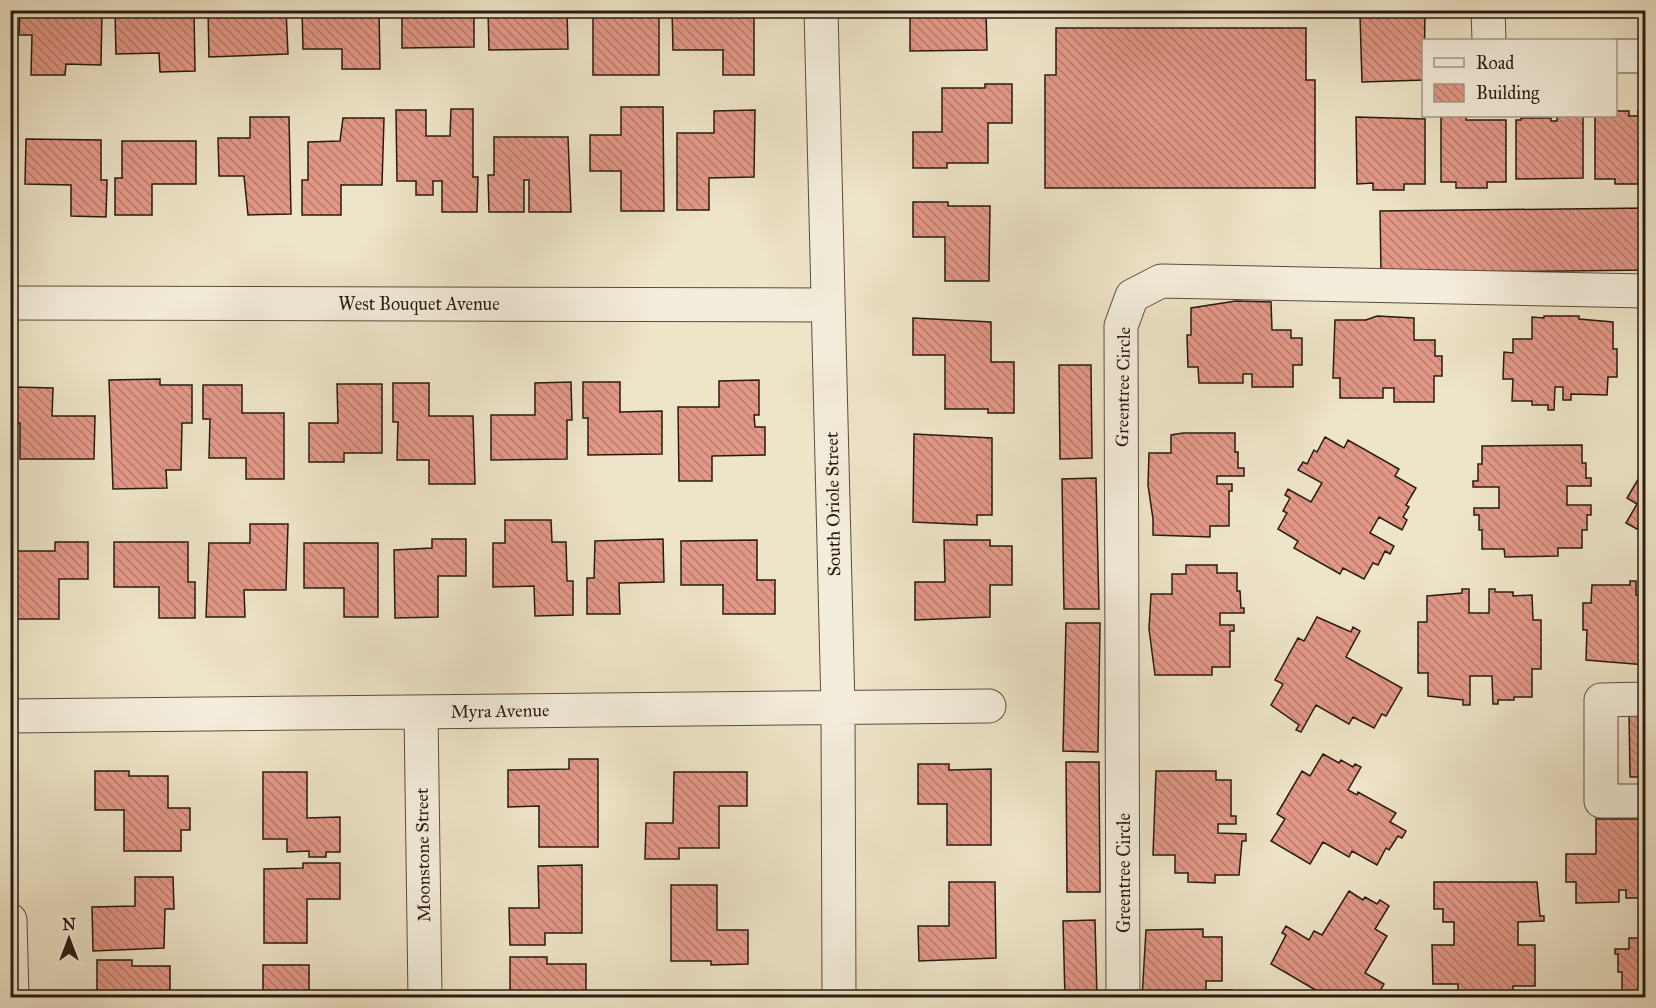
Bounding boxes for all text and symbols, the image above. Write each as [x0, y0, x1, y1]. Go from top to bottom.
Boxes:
legend [1422, 39, 1617, 117]
text: Road [1476, 52, 1514, 74]
text: Building [1476, 82, 1540, 105]
street label: West Bouquet Avenue [338, 293, 500, 316]
street label: Greentree Circle [1111, 327, 1135, 447]
street label: South Oriole Street [821, 431, 845, 577]
street label: Myra Avenue [450, 699, 550, 723]
street label: Moonstone Street [411, 787, 435, 922]
street label: Greentree Circle [1113, 813, 1135, 933]
north arrow [39, 909, 99, 969]
text: N [62, 915, 76, 934]

